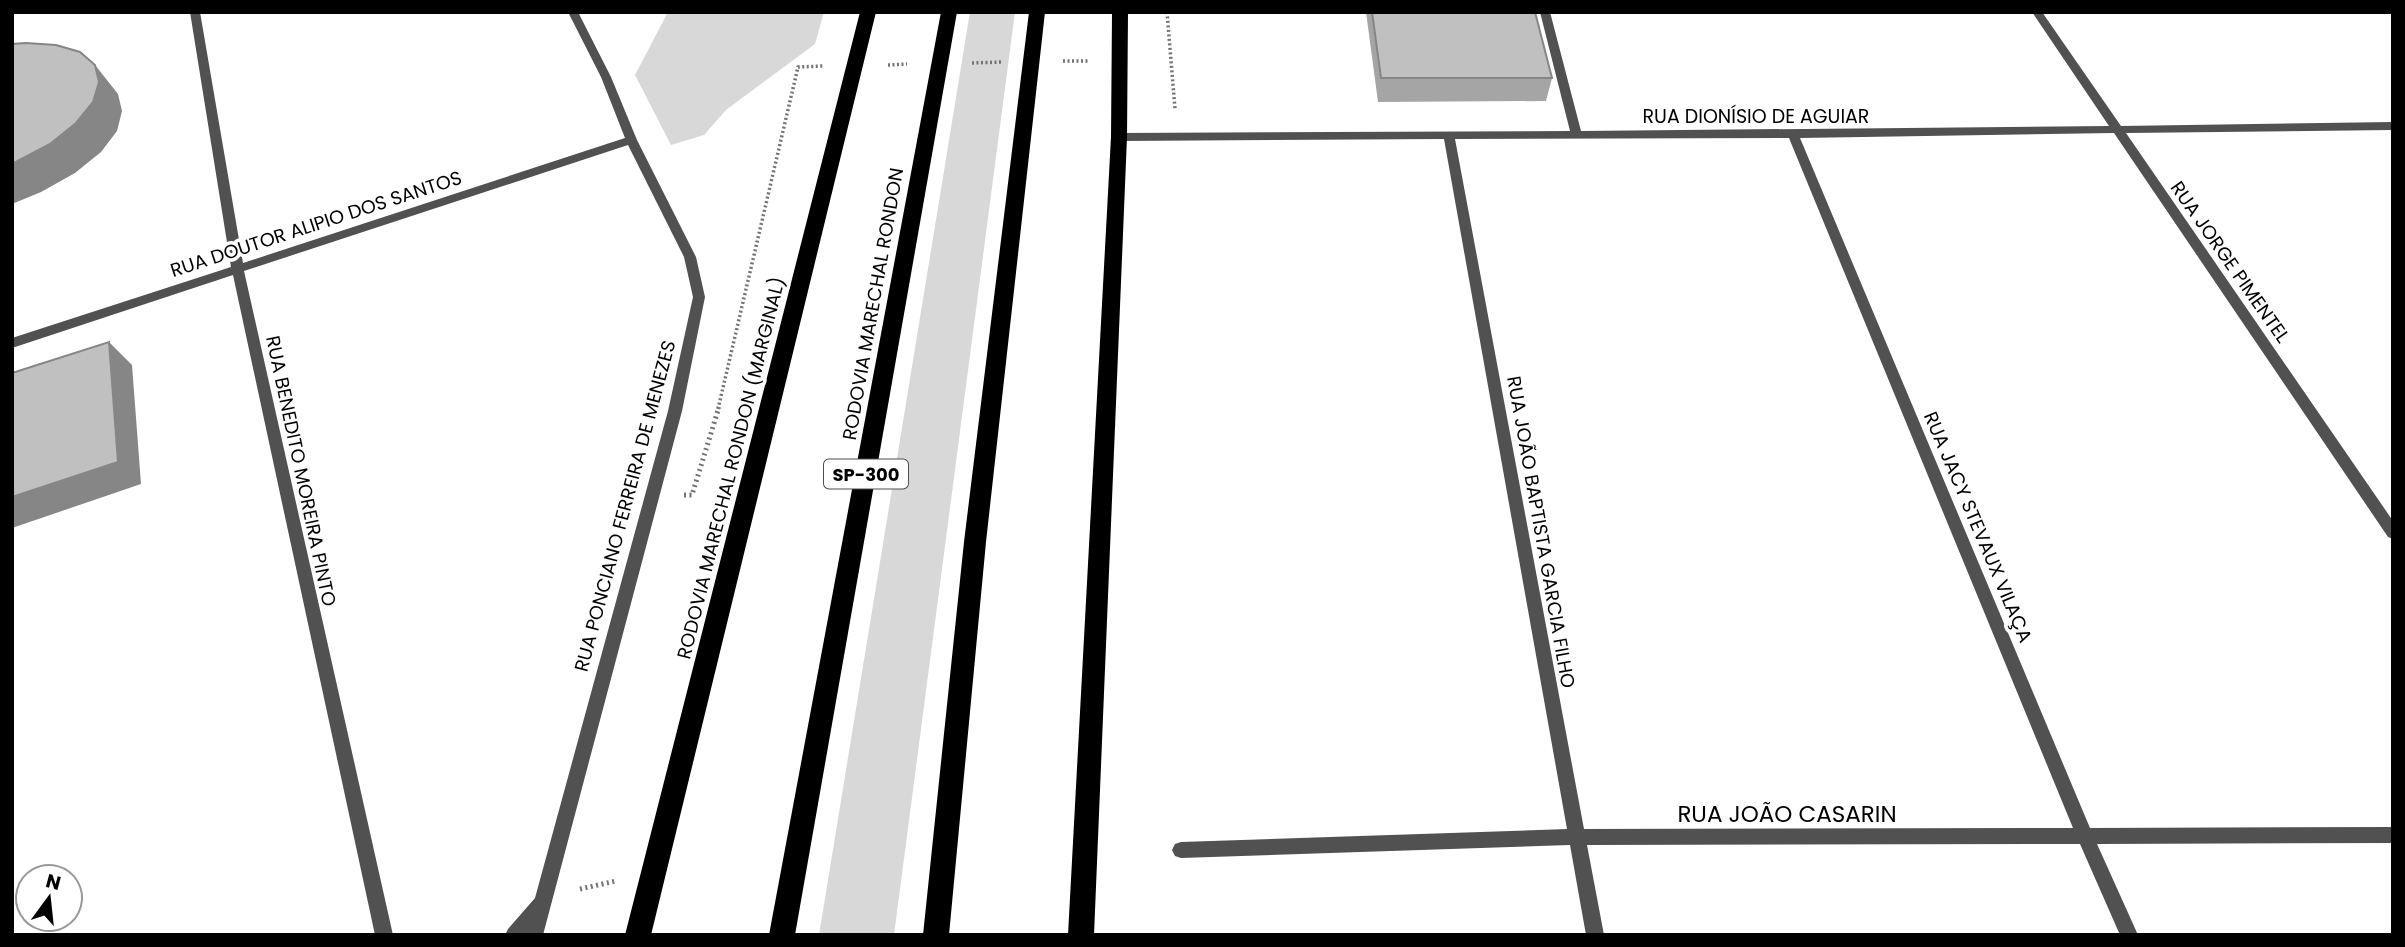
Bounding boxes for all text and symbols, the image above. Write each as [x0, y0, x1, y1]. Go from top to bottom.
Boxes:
street label: RUA DIONÍSIO DE AGUIAR [1643, 103, 1869, 130]
street label: RUA DOUTOR ALIPIO DOS SANTOS [167, 164, 465, 284]
street label: RODOVIA MARECHAL RONDON [836, 166, 910, 442]
street label: RUA JORGE PIMENTEL [2164, 176, 2296, 348]
street label: RODOVIA MARECHAL RONDON (MARGINAL) [670, 274, 792, 662]
street label: RUA BENEDITO MOREIRA PINTO [259, 333, 343, 609]
street label: RUA PONCIANO FERREIRA DE MENEZES [568, 337, 682, 675]
street label: RUA JOÃO BAPTISTA GARCIA FILHO [1500, 374, 1582, 690]
street label: RUA JACY STEVAUX VILAÇA [1917, 407, 2039, 647]
road number: SP-300 [824, 460, 908, 488]
street label: RUA JOÃO CASARIN [1677, 798, 1897, 830]
north arrow [14, 863, 84, 933]
text: N [43, 867, 64, 897]

